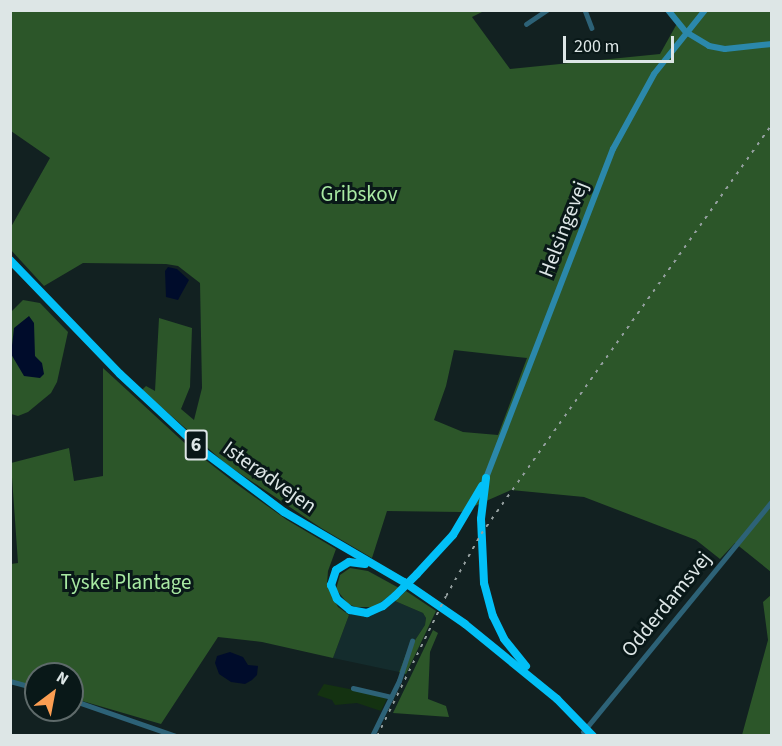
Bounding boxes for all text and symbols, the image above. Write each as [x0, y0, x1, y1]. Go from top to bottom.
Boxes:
scale bar [566, 24, 677, 62]
text: 200 m [574, 34, 619, 59]
street label: Helsingevej [533, 177, 593, 281]
park label: Gribskov [321, 181, 397, 207]
road number: 6 [184, 428, 208, 462]
street label: Isterødvejen [218, 436, 322, 518]
street label: Odderdamsvej [616, 546, 716, 662]
park label: Tyske Plantage [60, 569, 192, 595]
north arrow [24, 662, 84, 722]
text: N [52, 666, 73, 691]

